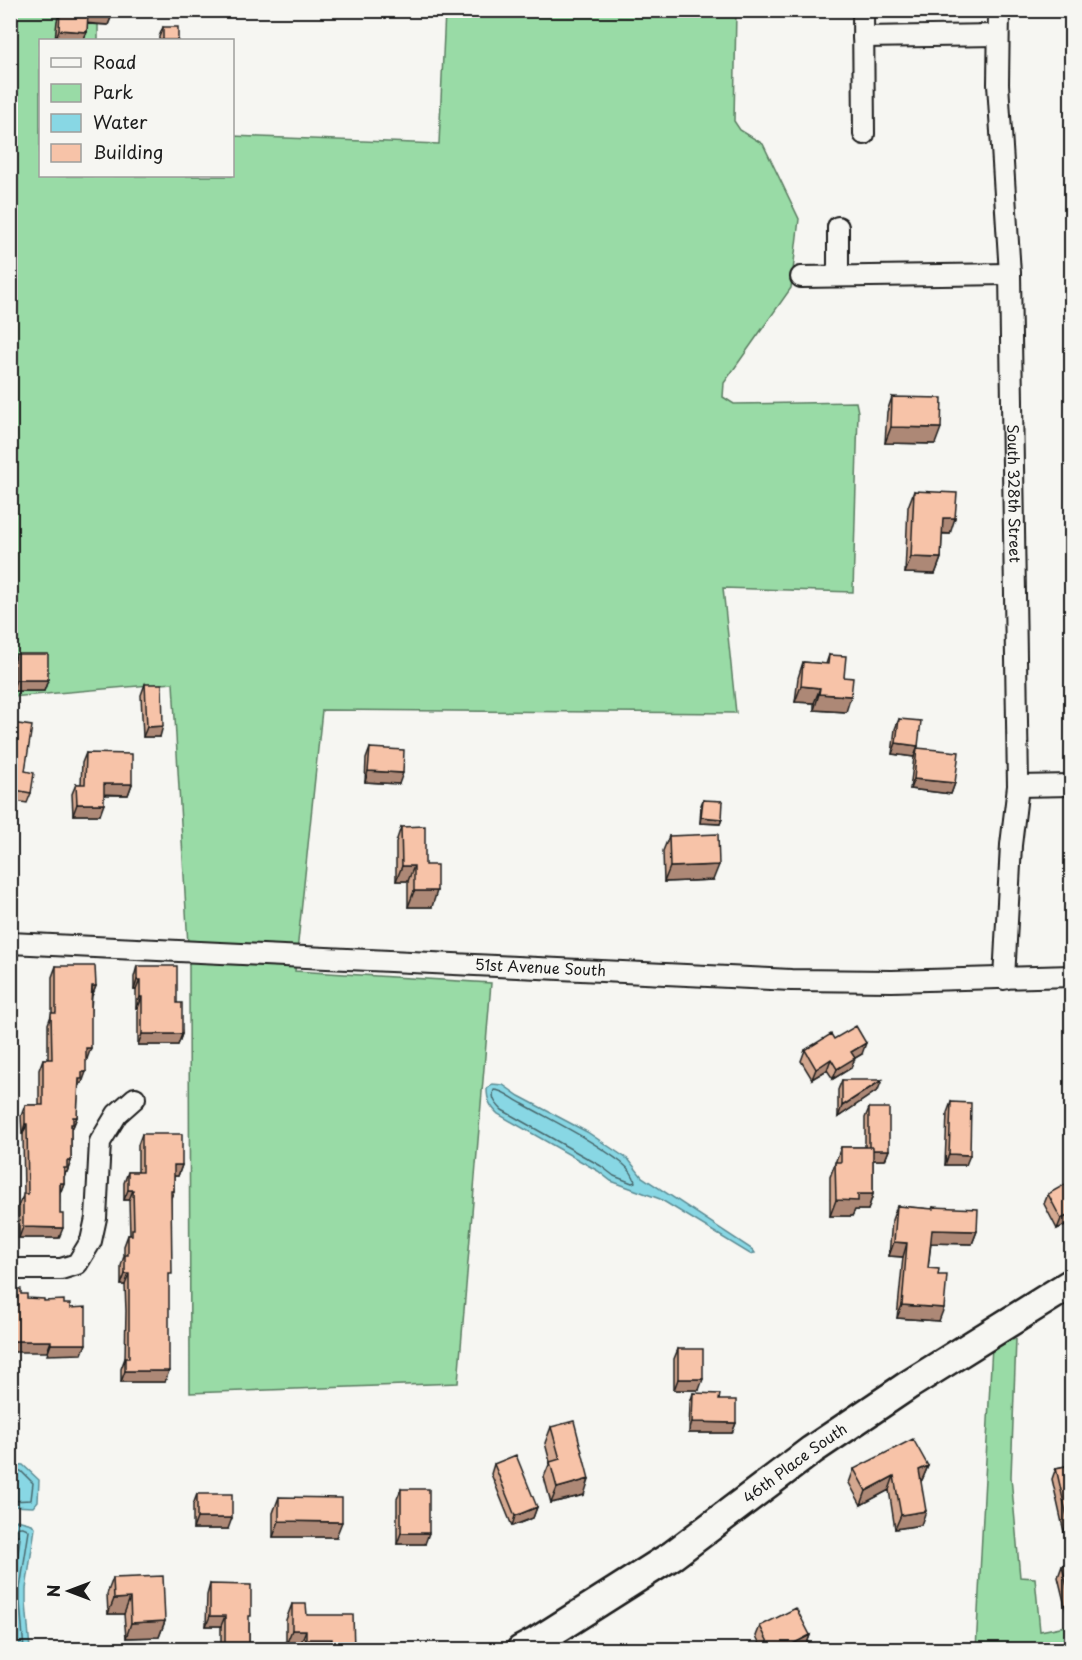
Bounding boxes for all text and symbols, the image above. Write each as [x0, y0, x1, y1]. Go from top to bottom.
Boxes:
legend [39, 39, 234, 177]
text: Road [93, 48, 137, 75]
text: Park [93, 78, 133, 105]
text: Water [93, 108, 148, 135]
text: Building [93, 138, 163, 165]
street label: South 328th Street [1002, 424, 1028, 563]
street label: 51st Avenue South [474, 952, 606, 981]
street label: 46th Place South [738, 1417, 851, 1508]
north arrow [39, 1561, 99, 1621]
text: N [41, 1585, 65, 1597]

